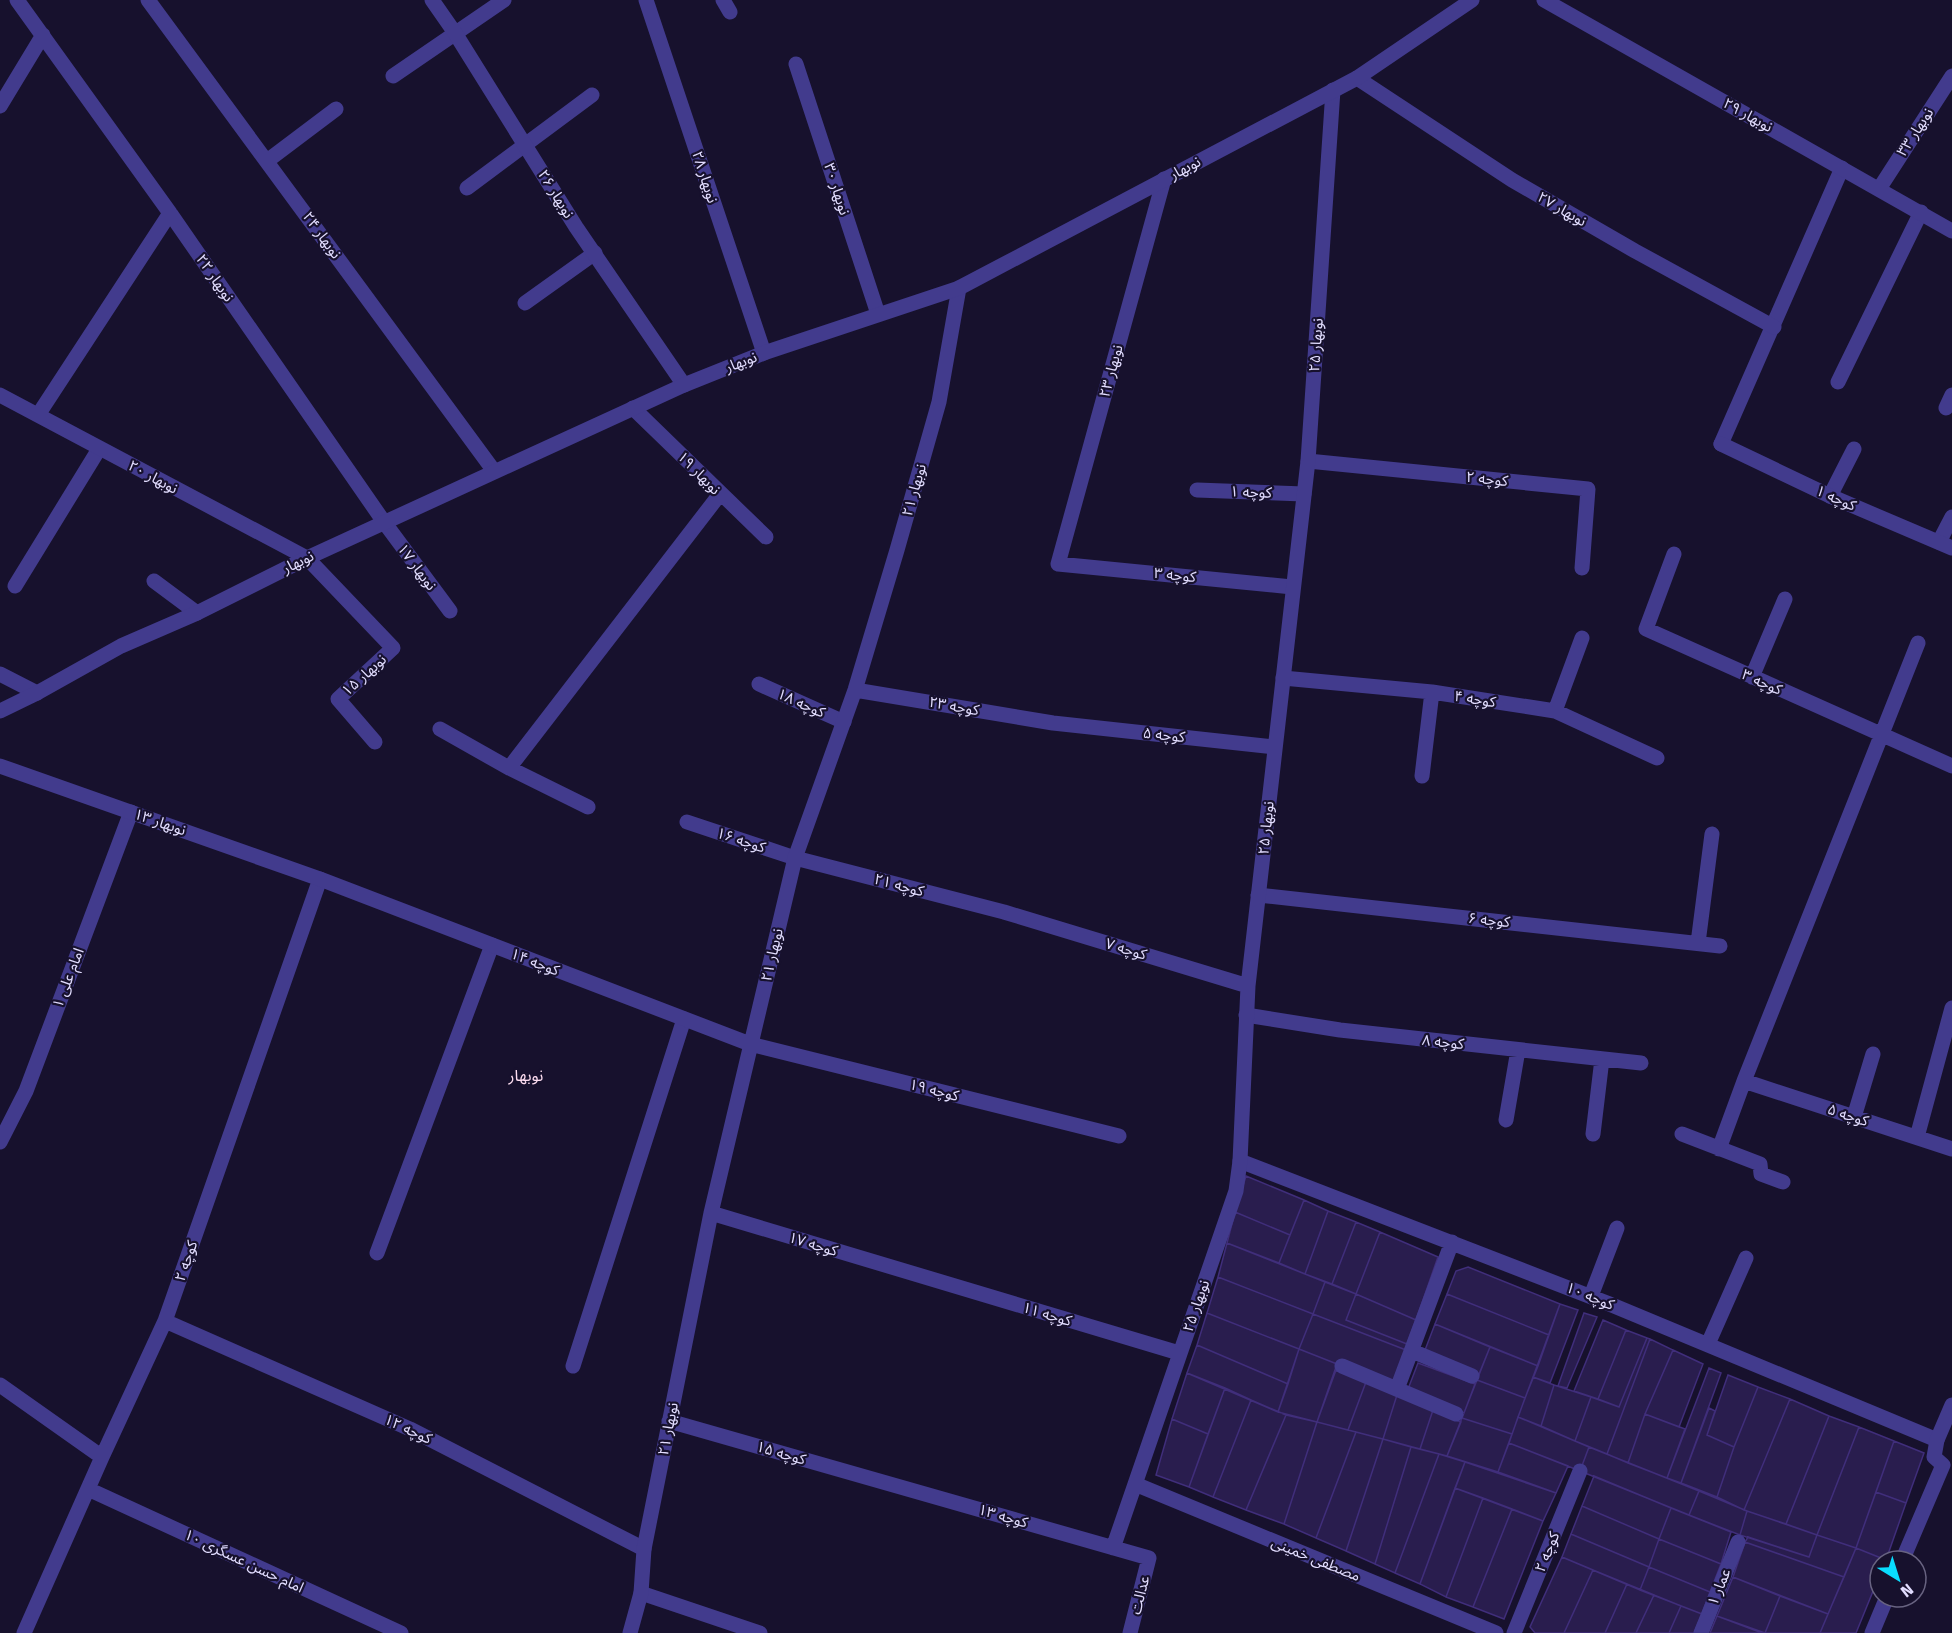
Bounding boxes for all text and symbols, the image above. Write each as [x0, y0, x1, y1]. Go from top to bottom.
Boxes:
street label: نوبهار ۲۹ [1720, 94, 1776, 136]
street label: نوبهار ۳۳ [1893, 105, 1937, 159]
street label: نوبهار ۲۸ [688, 149, 722, 205]
street label: نوبهار [1165, 152, 1204, 184]
street label: نوبهار ۳۰ [820, 161, 854, 217]
street label: نوبهار ۲۶ [534, 166, 578, 222]
street label: نوبهار ۲۷ [1534, 188, 1590, 230]
street label: نوبهار ۲۴ [299, 208, 345, 262]
street label: نوبهار ۲۲ [192, 251, 238, 305]
street label: نوبهار ۲۵ [1305, 318, 1327, 372]
street label: نوبهار ۲۳ [1095, 343, 1127, 399]
street label: نوبهار [722, 348, 759, 377]
street label: نوبهار ۱۹ [674, 448, 724, 498]
street label: نوبهار ۲۰ [125, 456, 181, 498]
street label: نوبهار ۲۱ [898, 462, 930, 518]
street label: کوچه ۲ [1465, 468, 1510, 491]
street label: کوچه ۱ [1813, 481, 1860, 516]
street label: کوچه ۱ [1230, 482, 1273, 503]
street label: نوبهار ۱۷ [394, 540, 440, 594]
street label: نوبهار [278, 547, 317, 578]
street label: کوچه ۳ [1153, 564, 1198, 587]
street label: نوبهار ۱۵ [338, 650, 390, 700]
street label: کوچه ۳ [1739, 665, 1786, 700]
street label: کوچه ۱۸ [774, 684, 828, 723]
street label: کوچه ۴ [1453, 687, 1498, 712]
street label: کوچه ۲۳ [927, 693, 981, 720]
street label: کوچه ۵ [1142, 724, 1187, 747]
street label: نوبهار ۲۵ [1254, 800, 1278, 856]
street label: نوبهار ۱۳ [132, 805, 188, 839]
street label: کوچه ۱۶ [714, 824, 769, 858]
street label: کوچه ۲۱ [872, 870, 927, 901]
street label: کوچه ۶ [1467, 909, 1512, 932]
street label: نوبهار ۲۱ [757, 927, 787, 983]
street label: کوچه ۷ [1103, 934, 1149, 965]
street label: کوچه ۱۴ [508, 945, 563, 981]
street label: امام علی ۱ [48, 946, 90, 1011]
street label: کوچه ۸ [1421, 1031, 1466, 1054]
district label: نوبهار [508, 1066, 543, 1085]
street label: کوچه ۱۹ [907, 1075, 961, 1106]
street label: کوچه ۵ [1825, 1100, 1872, 1131]
street label: کوچه ۱۷ [786, 1228, 841, 1261]
street label: کوچه ۲ [171, 1237, 203, 1284]
street label: نوبهار ۲۵ [1179, 1278, 1213, 1334]
street label: کوچه ۱۰ [1563, 1278, 1618, 1315]
street label: کوچه ۱۱ [1020, 1298, 1075, 1331]
street label: نوبهار ۲۱ [654, 1401, 682, 1457]
street label: کوچه ۱۲ [381, 1410, 435, 1449]
street label: کوچه ۱۵ [754, 1437, 809, 1470]
street label: کوچه ۱۳ [976, 1500, 1031, 1533]
street label: امام حسن عسگری ۱۰ [180, 1525, 307, 1598]
street label: کوچه ۲ [1531, 1528, 1564, 1575]
street label: مصطفی خمینی [1269, 1533, 1363, 1585]
north arrow [1868, 1549, 1928, 1609]
street label: عمار ۱ [1703, 1565, 1735, 1608]
street label: عدالت [1127, 1573, 1154, 1616]
text: N [1897, 1580, 1917, 1601]

